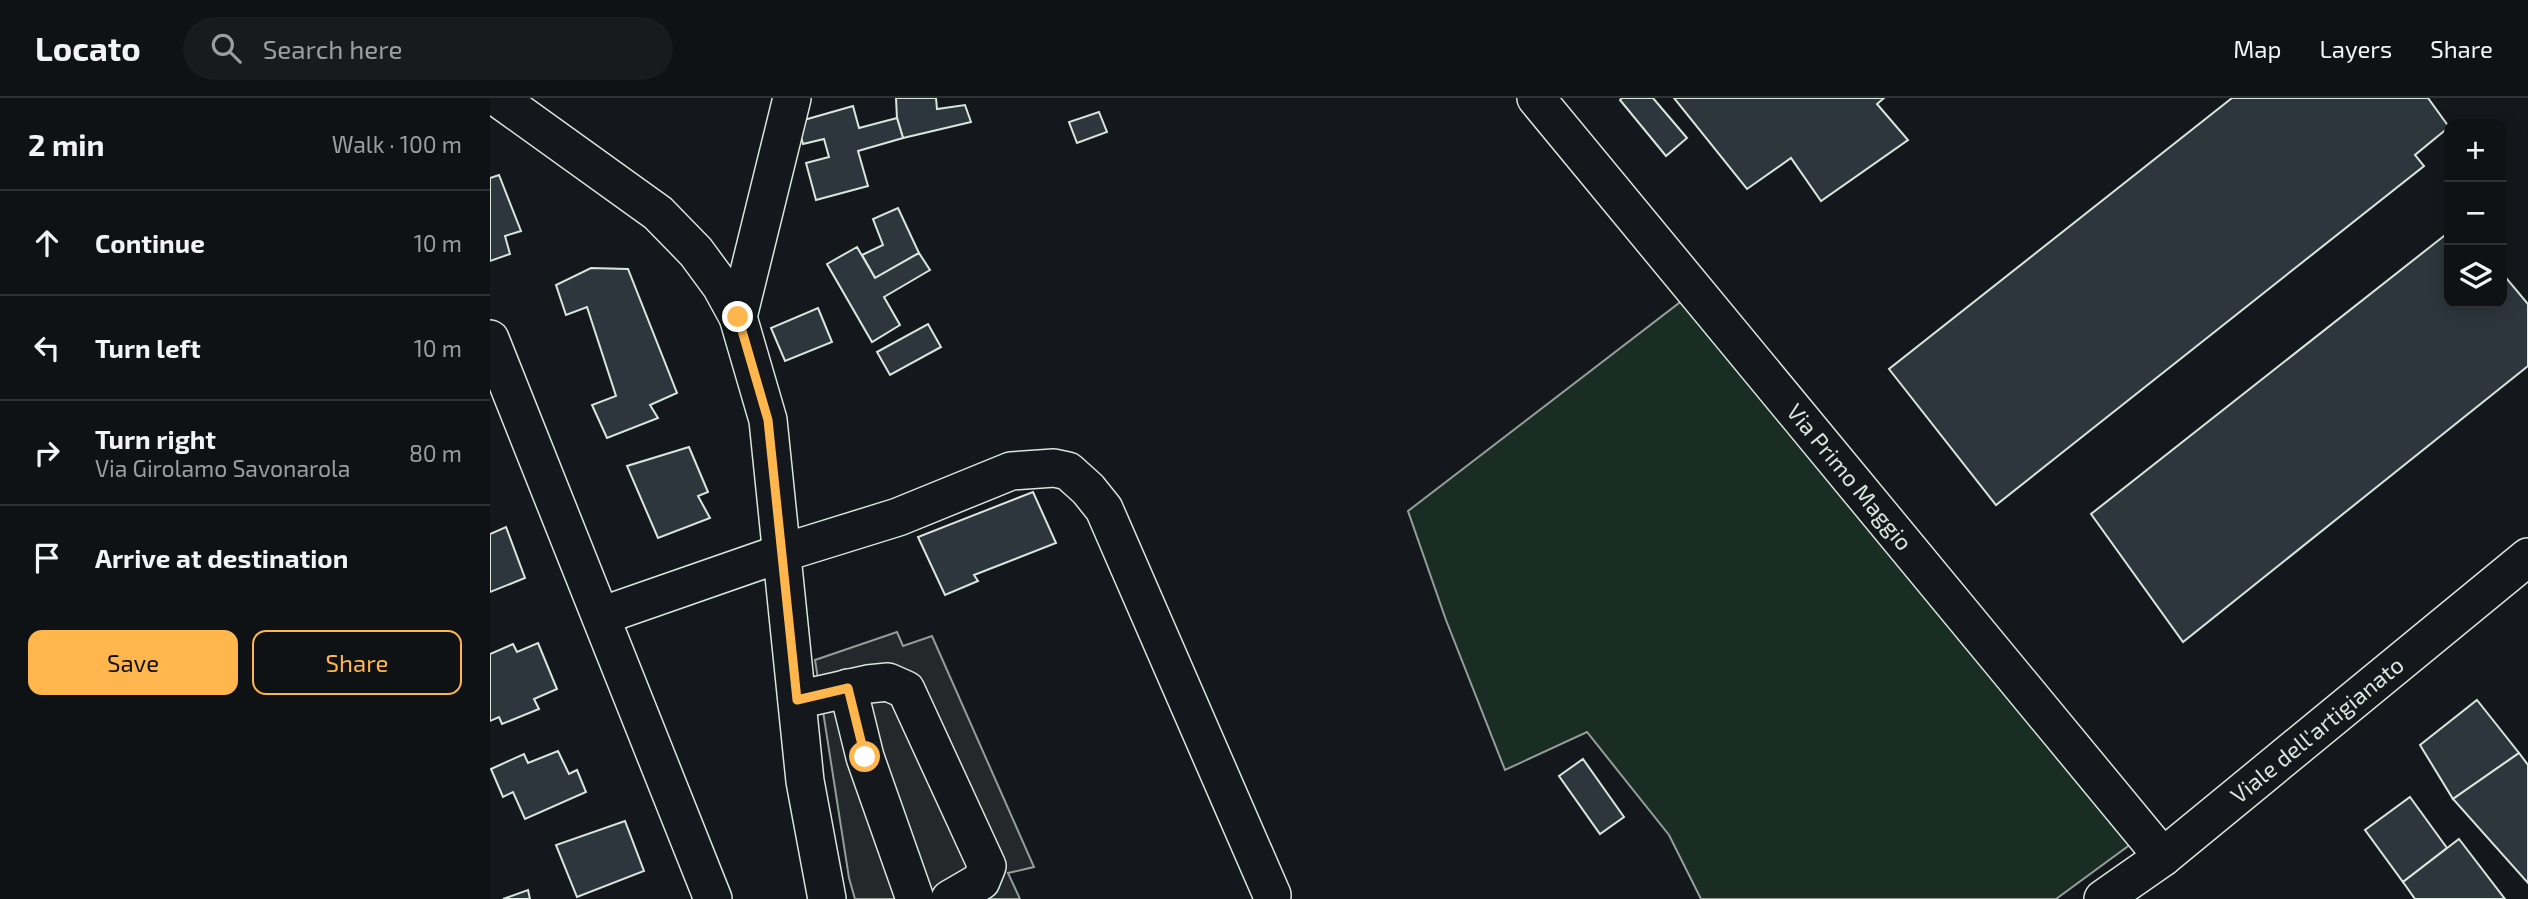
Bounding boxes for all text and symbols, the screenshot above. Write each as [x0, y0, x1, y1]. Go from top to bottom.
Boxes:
search box [183, 17, 673, 80]
text: Locato [35, 28, 141, 68]
icon: search [207, 29, 245, 67]
text: Search here [263, 33, 402, 64]
text: Map [2233, 34, 2281, 63]
text: Layers [2319, 34, 2392, 63]
text: Share [2430, 34, 2493, 63]
map controls [2444, 119, 2507, 308]
button: + [2444, 119, 2507, 182]
text: 2 min [28, 126, 105, 162]
text: Walk · 100 m [332, 130, 462, 158]
button: − [2444, 182, 2507, 245]
icon: ahead [28, 224, 66, 262]
text: Continue [95, 227, 205, 258]
text: 10 m [414, 229, 462, 257]
button: layers [2444, 245, 2507, 308]
route end [722, 301, 753, 332]
icon: left [28, 329, 66, 367]
text: Turn left [95, 332, 201, 363]
text: 10 m [414, 334, 462, 362]
street label: Via Primo Maggio [1781, 398, 1919, 556]
text: Turn right [95, 423, 216, 454]
icon: right [28, 434, 66, 472]
text: 80 m [409, 439, 462, 467]
text: Via Girolamo Savonarola [95, 454, 350, 482]
icon: arrive [28, 539, 66, 577]
text: Arrive at destination [95, 542, 348, 573]
button: Save [28, 630, 238, 695]
button: Share [252, 630, 462, 695]
street label: Viale dell'artigianato [2224, 650, 2409, 809]
route start [849, 741, 880, 772]

